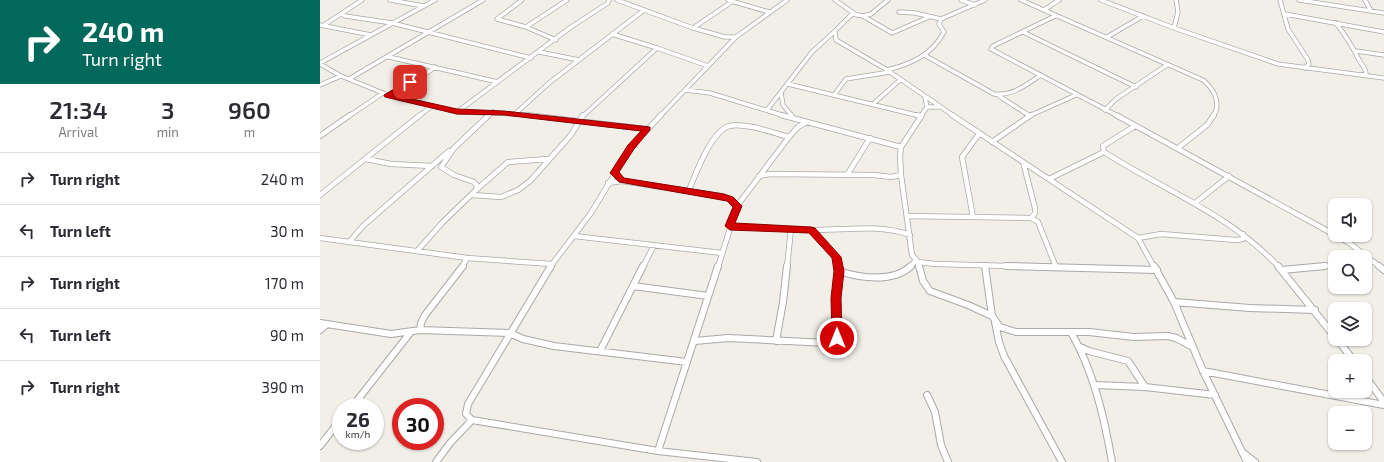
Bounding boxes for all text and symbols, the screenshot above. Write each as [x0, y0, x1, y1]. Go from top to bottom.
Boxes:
text: 240 m [82, 14, 165, 48]
icon: right [16, 16, 68, 68]
text: Turn right [82, 48, 162, 70]
pin [393, 65, 427, 99]
icon: arrive [399, 71, 421, 93]
text: 21:34 [49, 95, 107, 124]
text: 3 [161, 95, 174, 124]
text: 960 [228, 95, 271, 124]
text: Arrival [59, 124, 98, 140]
text: min [157, 124, 179, 140]
text: m [244, 124, 255, 140]
icon: right [16, 168, 38, 190]
text: Turn right [50, 170, 120, 188]
text: 240 m [261, 170, 304, 188]
map controls [1328, 198, 1372, 450]
button: sound [1328, 198, 1372, 242]
icon: left [16, 220, 38, 242]
text: Turn left [50, 222, 111, 240]
text: 30 m [270, 222, 304, 240]
button: search [1328, 250, 1372, 294]
icon: right [16, 272, 38, 294]
text: Turn right [50, 274, 120, 292]
text: 170 m [265, 274, 304, 292]
button: layers [1328, 302, 1372, 346]
position arrow [816, 317, 858, 359]
icon: left [16, 324, 38, 346]
text: Turn left [50, 326, 111, 344]
text: 90 m [270, 326, 304, 344]
button: + [1328, 354, 1372, 398]
icon: right [16, 376, 38, 398]
text: Turn right [50, 378, 120, 396]
text: 390 m [262, 378, 304, 396]
speed limit sign: 30 [392, 398, 444, 450]
button: − [1328, 406, 1372, 450]
text: 26 [346, 407, 370, 431]
text: km/h [346, 428, 370, 440]

